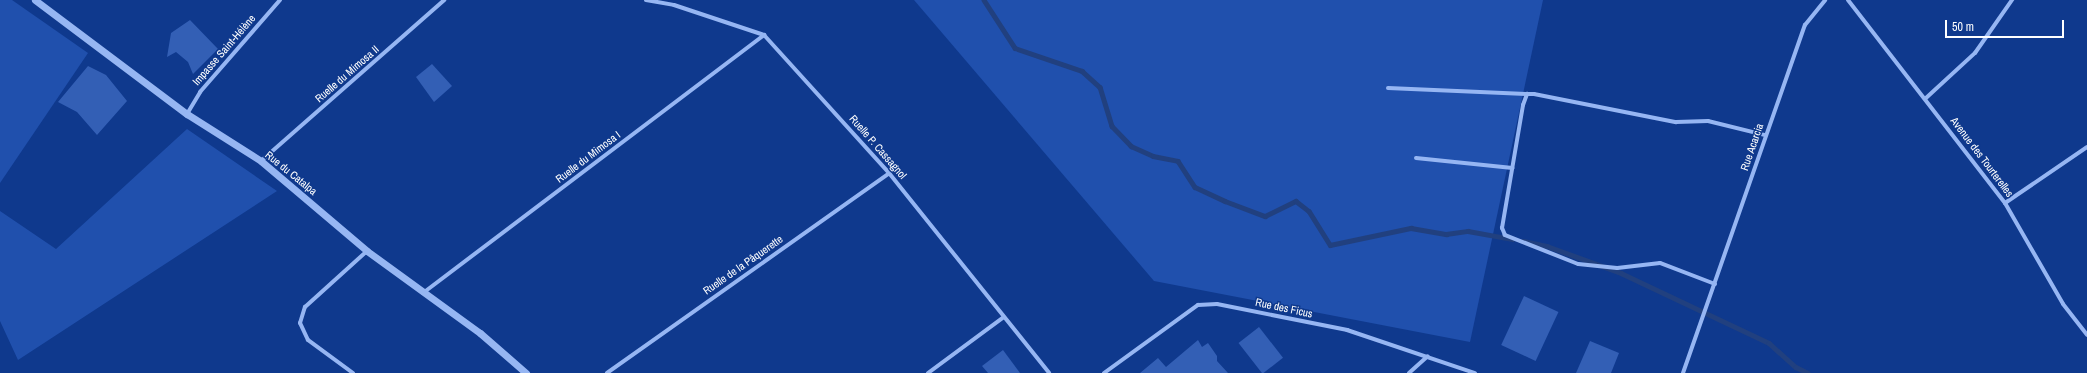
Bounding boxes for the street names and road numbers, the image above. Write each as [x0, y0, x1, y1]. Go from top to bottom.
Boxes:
street label: Impasse Saint-Hélène [190, 12, 258, 88]
street label: Ruelle du Mimosa II [312, 43, 382, 105]
street label: Ruelle P. Cassagnol [847, 112, 909, 182]
street label: Avenue des Tourterelles [1948, 114, 2016, 200]
street label: Rue Acarcia [1738, 121, 1766, 173]
street label: Ruelle du Mimosa I [553, 128, 623, 186]
street label: Rue du Catalpa [262, 148, 320, 198]
street label: Ruelle de la Pâquerette [701, 233, 785, 297]
street label: Rue des Ficus [1254, 295, 1314, 321]

